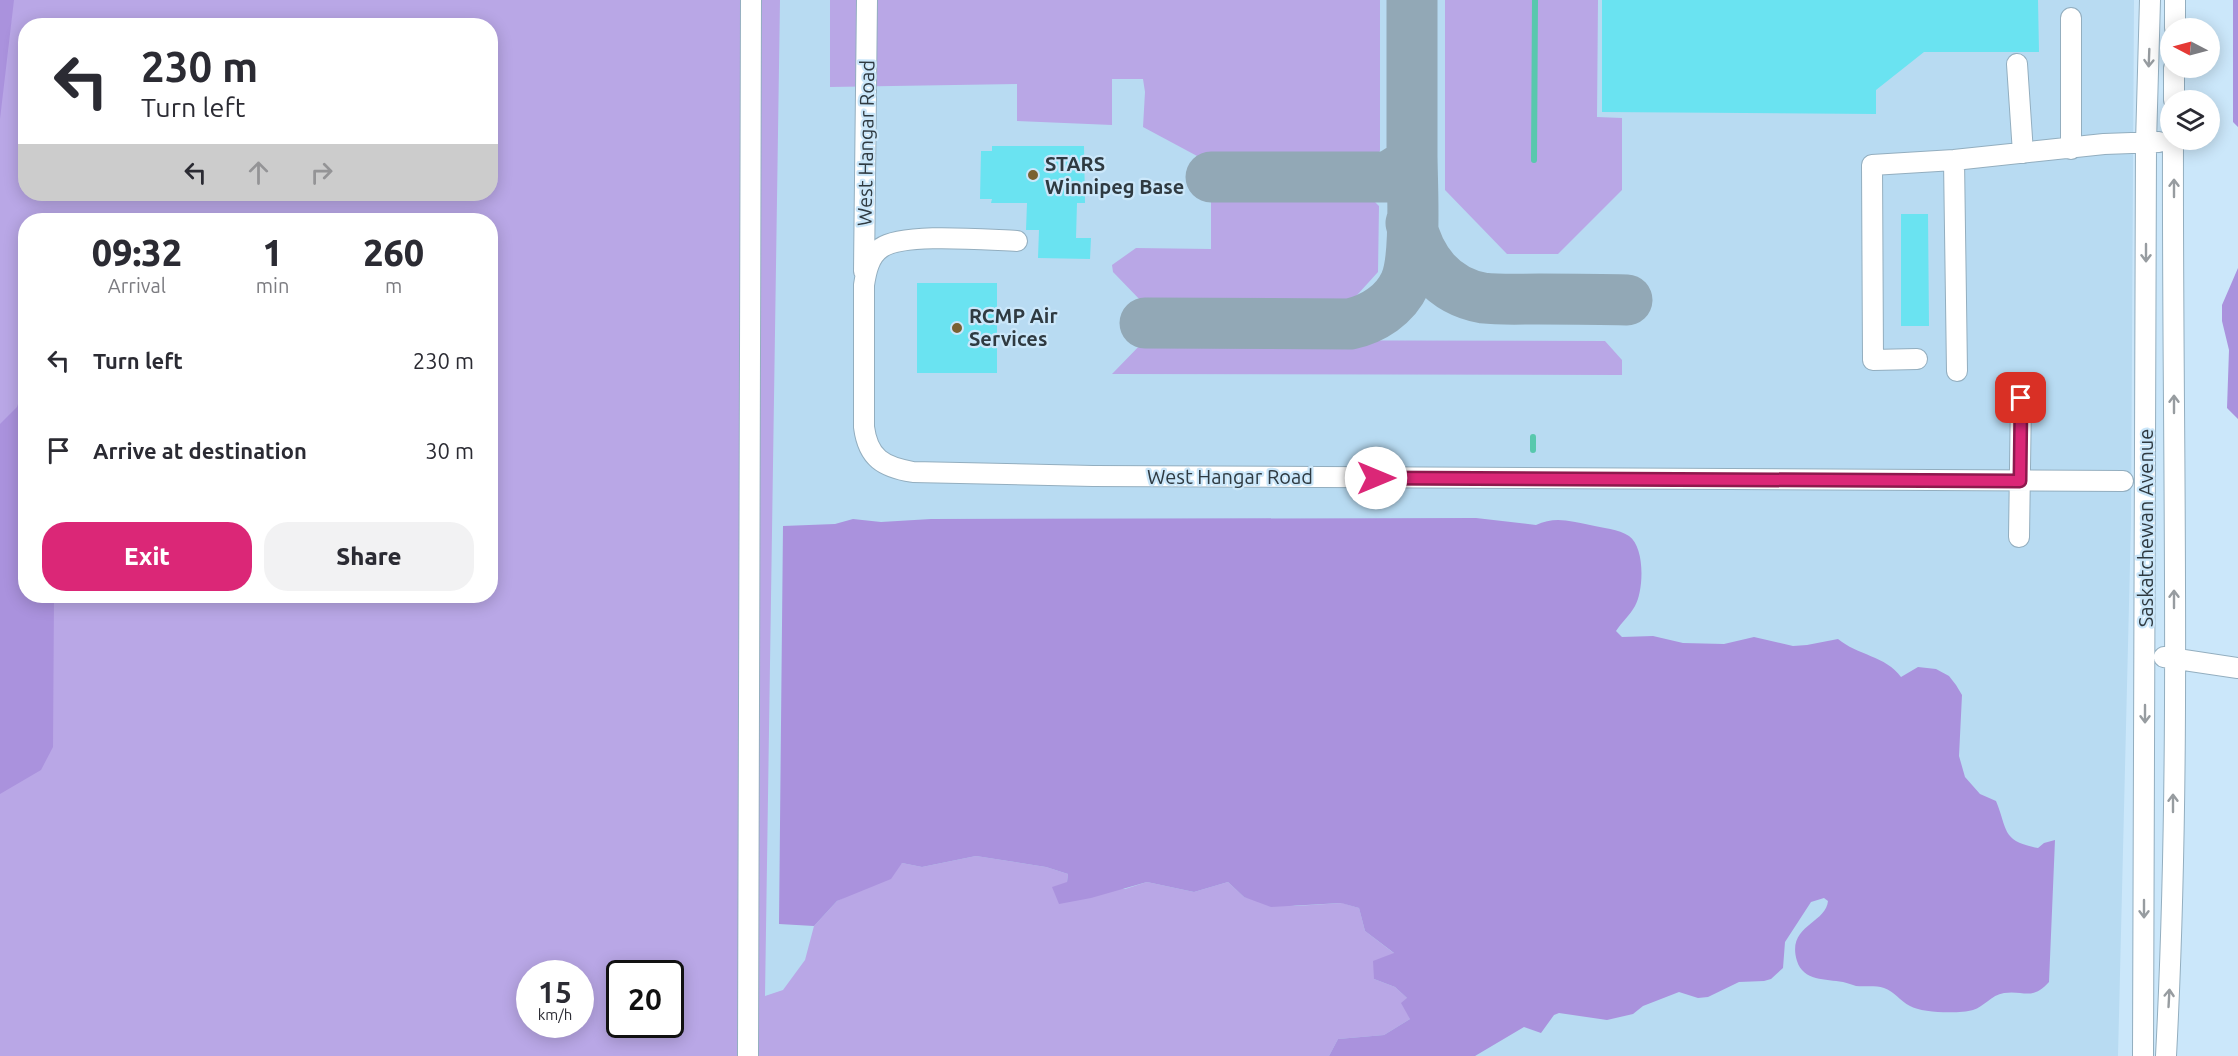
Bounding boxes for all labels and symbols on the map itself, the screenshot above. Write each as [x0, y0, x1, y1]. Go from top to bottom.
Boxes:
north arrow [2160, 18, 2220, 78]
one-way arrow [2143, 48, 2154, 68]
street label: West Hangar Road [853, 60, 878, 226]
place label: STARS Winnipeg Base [1045, 152, 1184, 198]
marker: STARS Winnipeg Base [1026, 168, 1040, 182]
one-way arrow [2168, 179, 2179, 199]
one-way arrow [2140, 243, 2152, 263]
place label: RCMP Air Services [969, 304, 1058, 350]
marker: RCMP Air Services [950, 321, 964, 335]
pin [1995, 372, 2046, 423]
one-way arrow [2168, 395, 2180, 415]
street label: Saskatchewan Avenue [2134, 429, 2157, 627]
position arrow [1344, 446, 1408, 510]
street label: West Hangar Road [1147, 465, 1313, 488]
one-way arrow [2168, 590, 2180, 610]
one-way arrow [2139, 703, 2151, 723]
one-way arrow [2167, 793, 2179, 813]
one-way arrow [2138, 898, 2150, 918]
speed limit sign: 20 [606, 960, 684, 1038]
one-way arrow [2164, 988, 2175, 1008]

